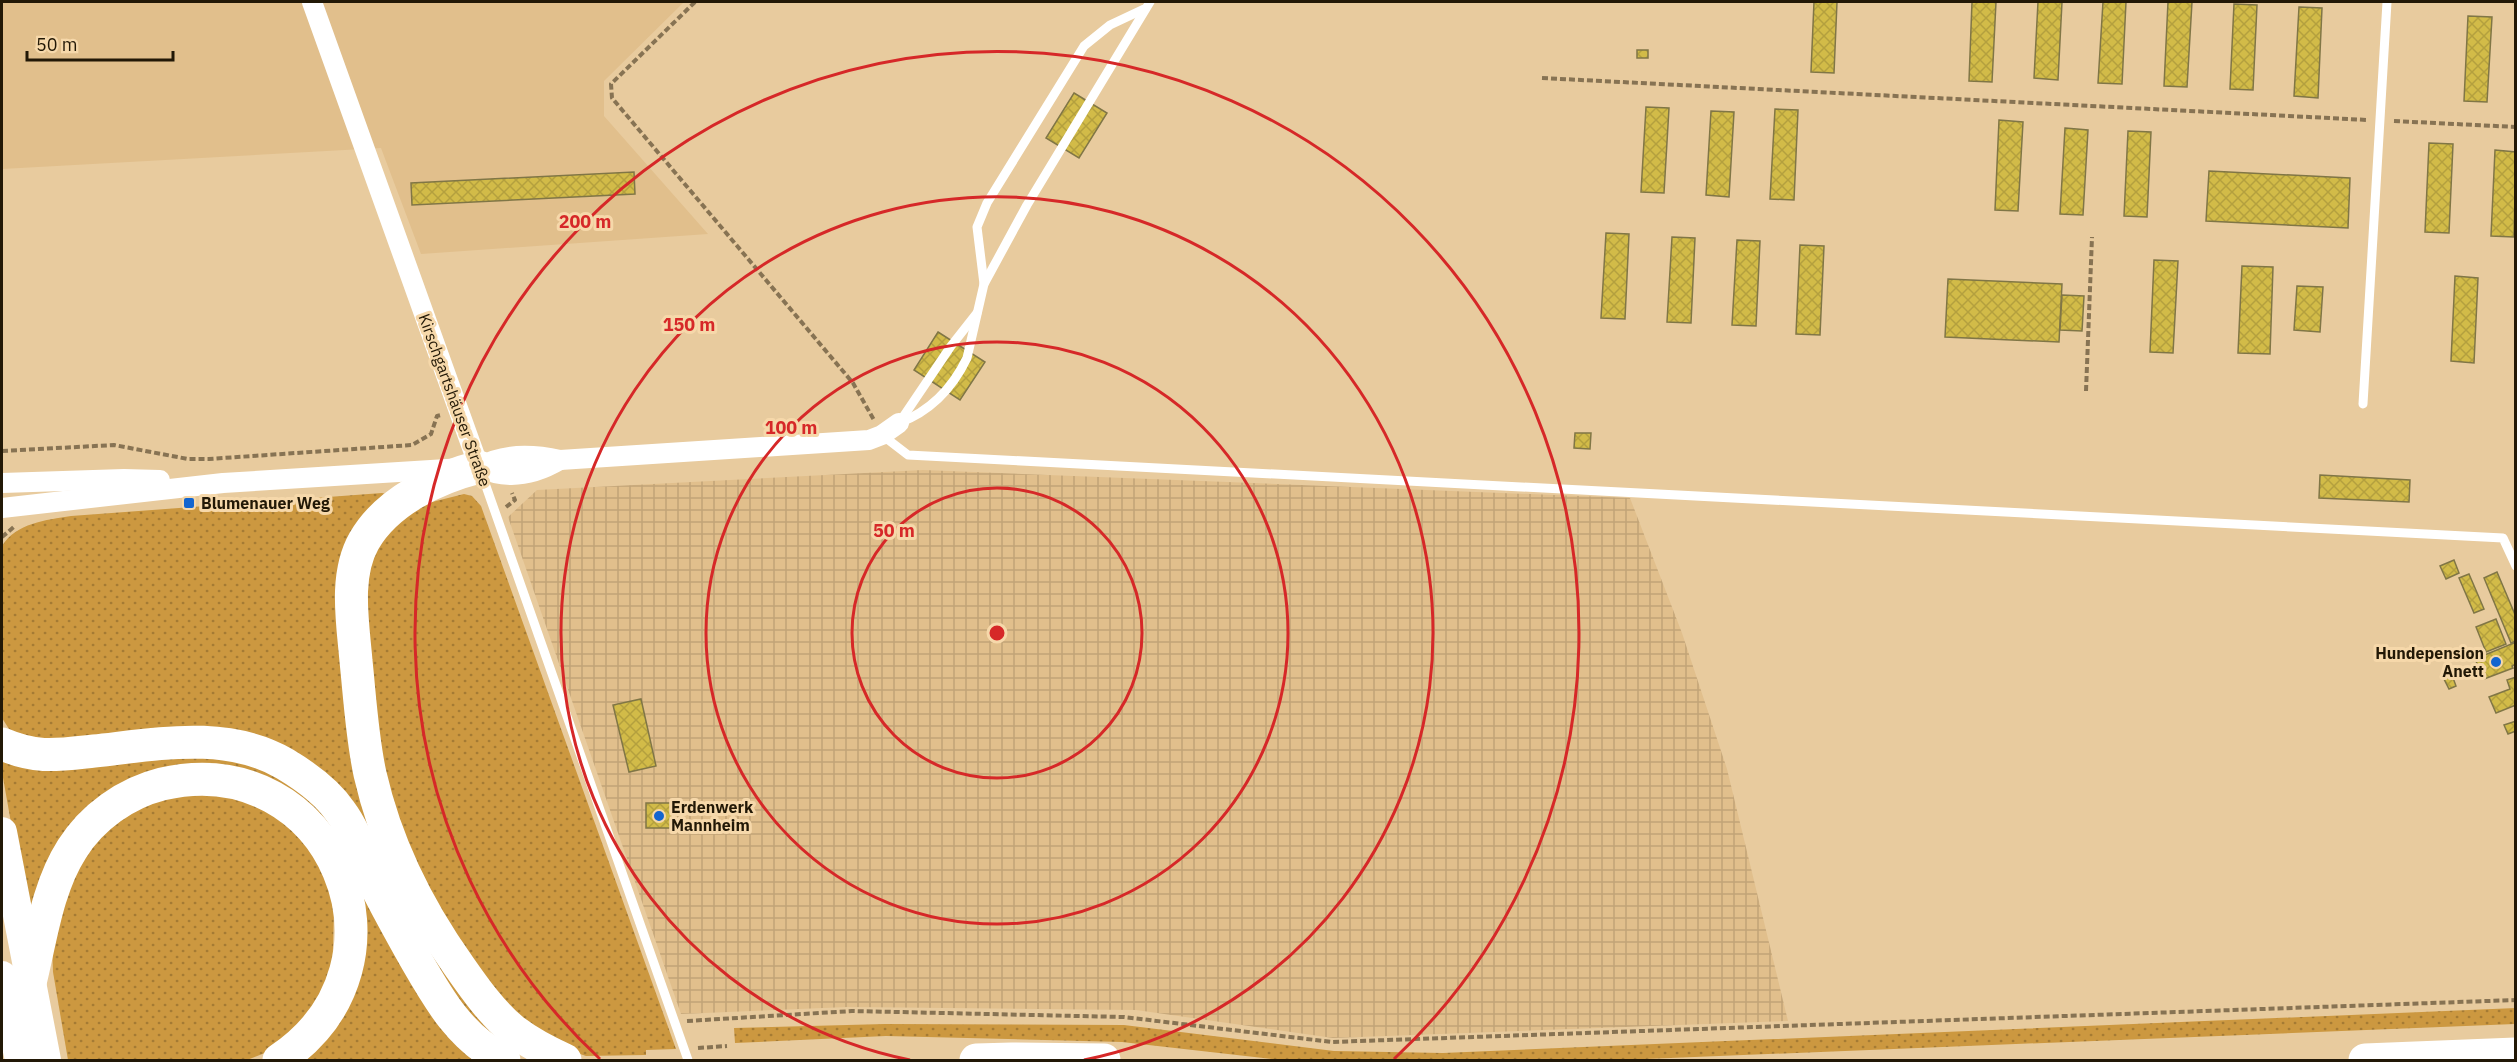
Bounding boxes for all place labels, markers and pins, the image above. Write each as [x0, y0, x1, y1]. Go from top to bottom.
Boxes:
place label: Blumenauer Weg [201, 493, 330, 513]
marker: Blumenauer Weg [182, 496, 196, 510]
centre of rings [987, 623, 1007, 643]
place label: Hundepension Anett [2375, 643, 2484, 681]
marker: Hundepension Anett [2489, 655, 2503, 669]
place label: Erdenwerk Mannheim [671, 797, 754, 835]
marker: Erdenwerk Mannheim [652, 809, 666, 823]

